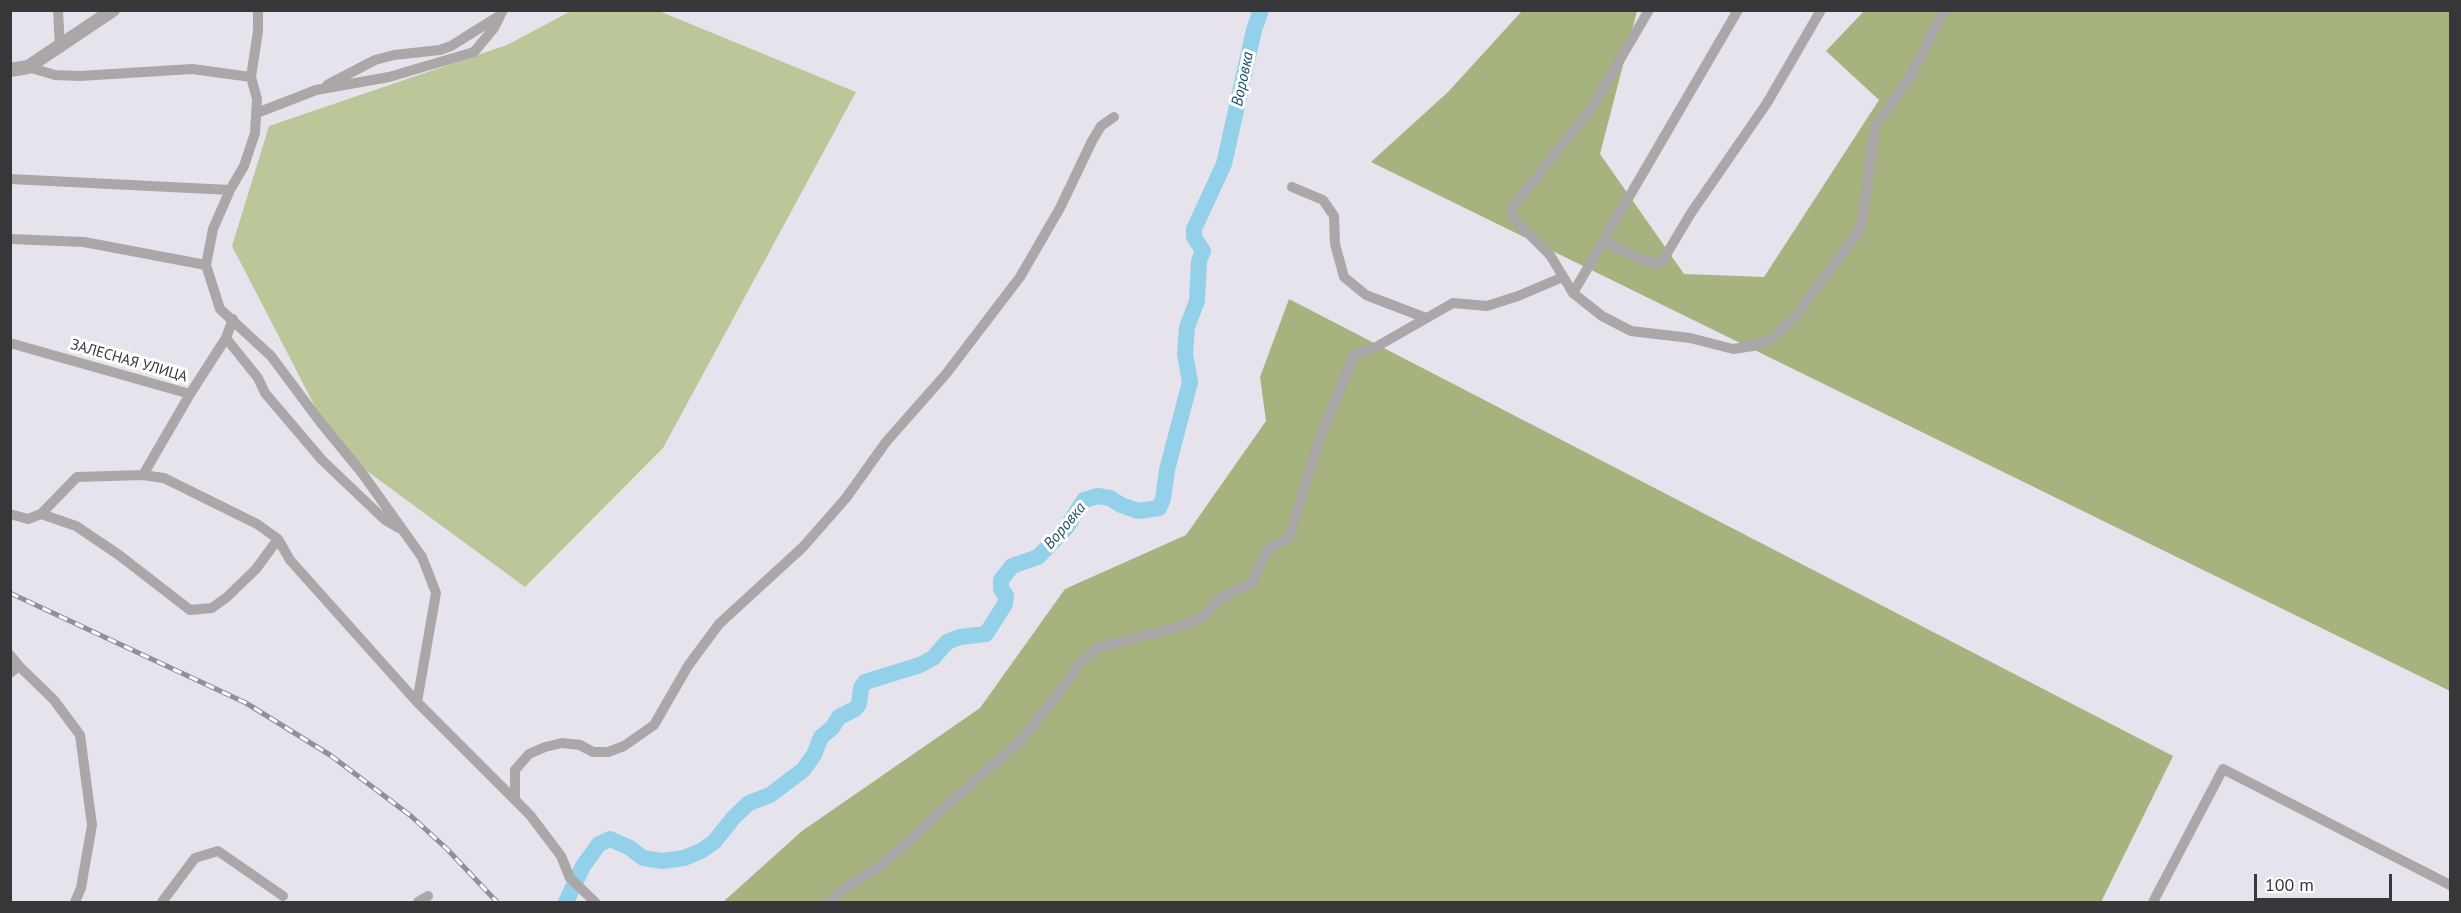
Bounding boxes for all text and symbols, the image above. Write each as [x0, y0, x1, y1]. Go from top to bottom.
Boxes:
water label: Воровка [1228, 50, 1258, 108]
street label: ЗАЛЕСНАЯ УЛИЦА [69, 336, 189, 386]
water label: Воровка [1040, 499, 1090, 553]
scale bar [2257, 862, 2395, 900]
text: 100 m [2265, 873, 2314, 896]

